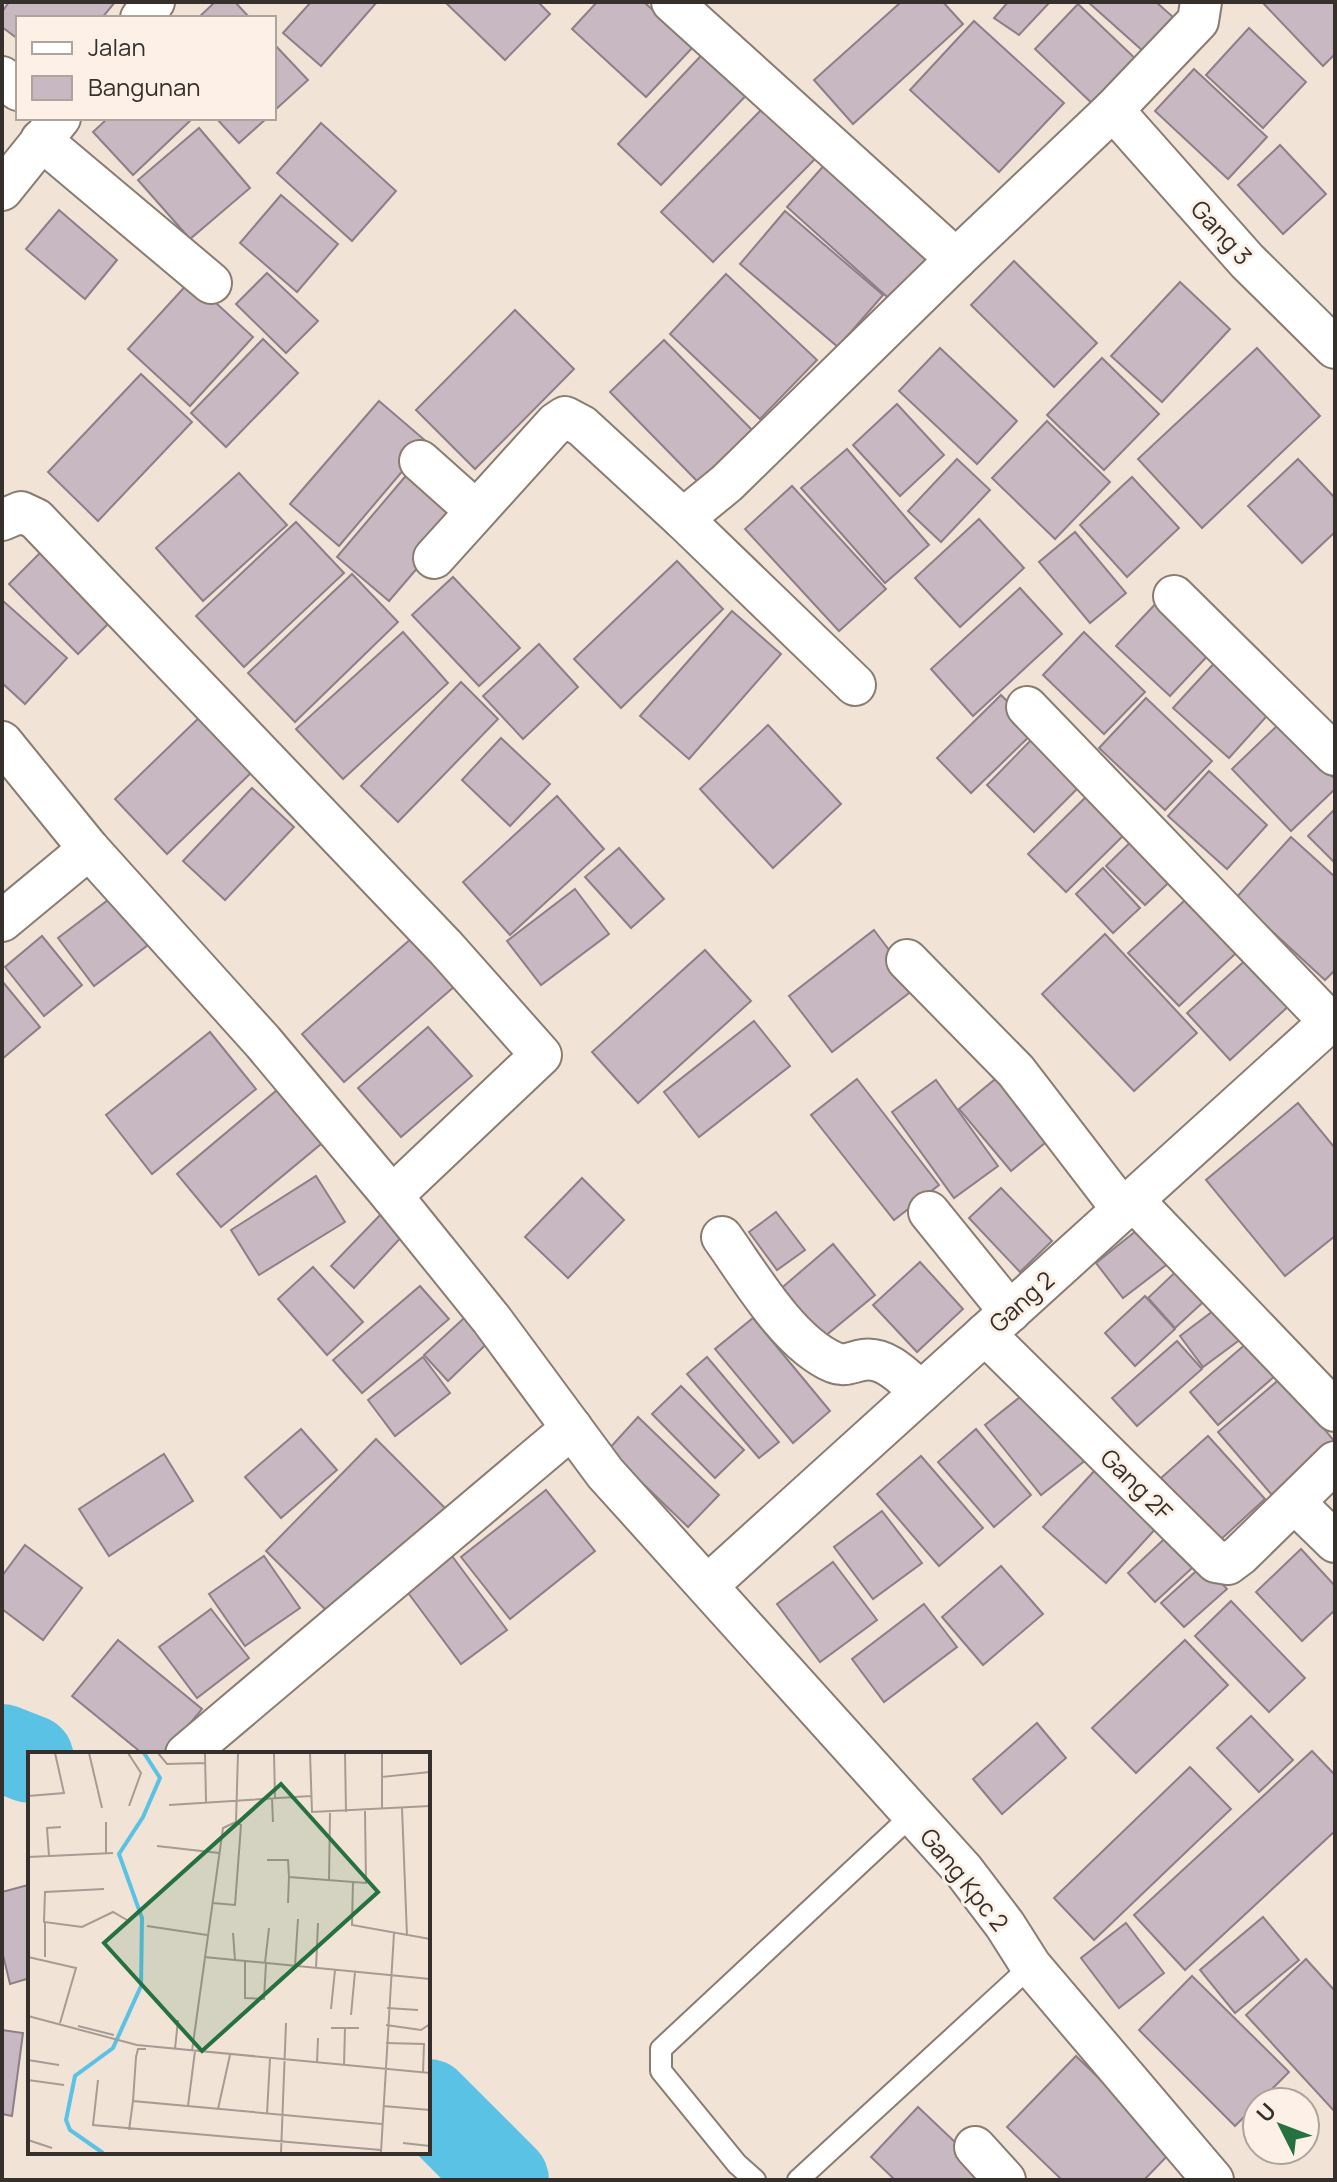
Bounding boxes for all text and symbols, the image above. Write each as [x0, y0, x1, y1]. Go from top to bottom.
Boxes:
legend [16, 16, 276, 120]
text: Jalan [88, 30, 146, 63]
text: Bangunan [88, 70, 201, 103]
street label: Gang 3 [1184, 192, 1260, 272]
street label: Gang 2 [981, 1263, 1061, 1339]
street label: Gang 2F [1094, 1441, 1180, 1527]
inset map [28, 1752, 430, 2154]
street label: Gang Kpc 2 [913, 1821, 1017, 1937]
north arrow [1241, 2086, 1321, 2166]
text: U [1250, 2097, 1283, 2129]

